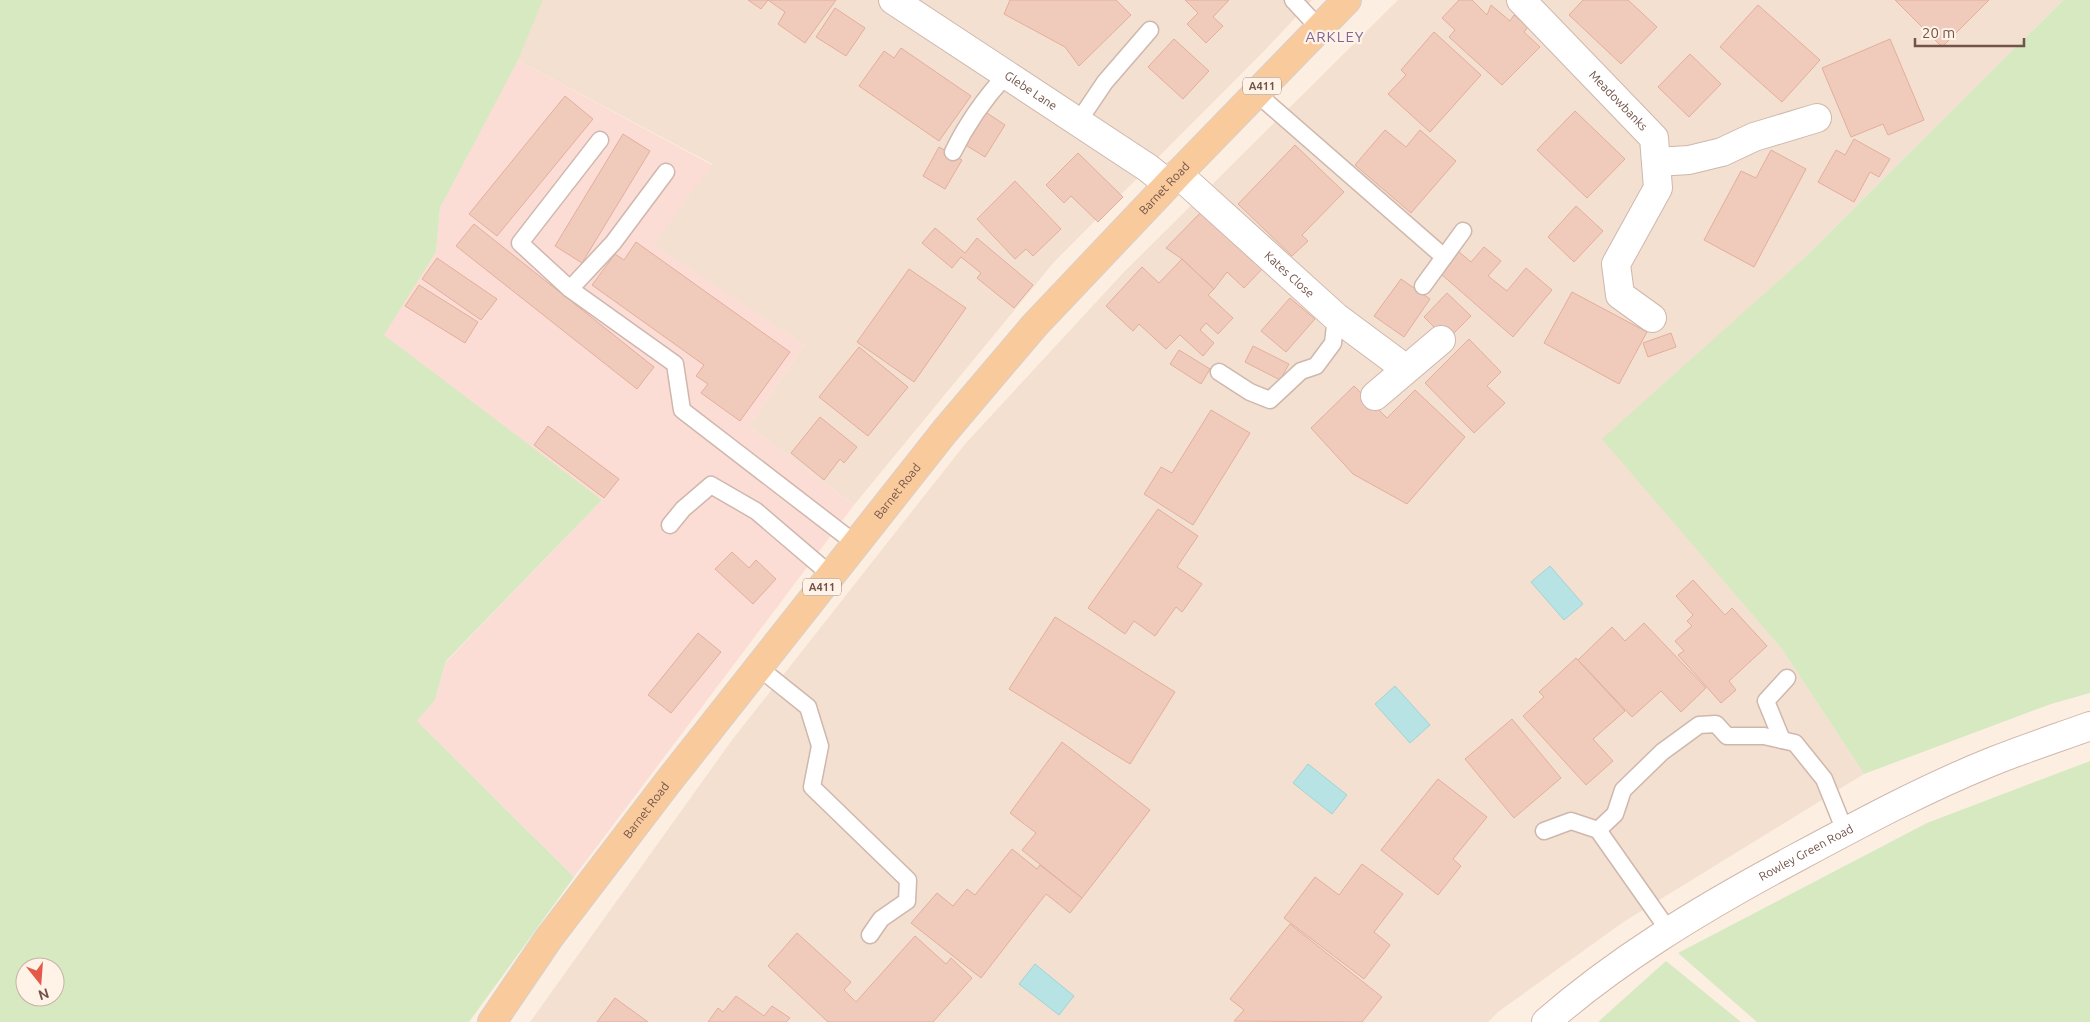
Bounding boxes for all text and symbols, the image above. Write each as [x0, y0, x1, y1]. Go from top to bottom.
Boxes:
scale bar [1915, 15, 2024, 47]
text: 20 m [1922, 24, 1955, 41]
district label: ARKLEY [1306, 28, 1365, 45]
street label: Glebe Lane [1002, 68, 1060, 112]
street label: Meadowbanks [1587, 68, 1650, 133]
road number: A411 [1243, 78, 1281, 94]
street label: Barnet Road [1136, 159, 1192, 217]
street label: Kates Close [1262, 249, 1317, 300]
street label: Barnet Road [871, 461, 923, 521]
road number: A411 [803, 578, 841, 596]
street label: Barnet Road [620, 780, 671, 841]
street label: Rowley Green Road [1756, 822, 1855, 883]
north arrow [15, 957, 65, 1007]
text: N [36, 985, 51, 1004]

